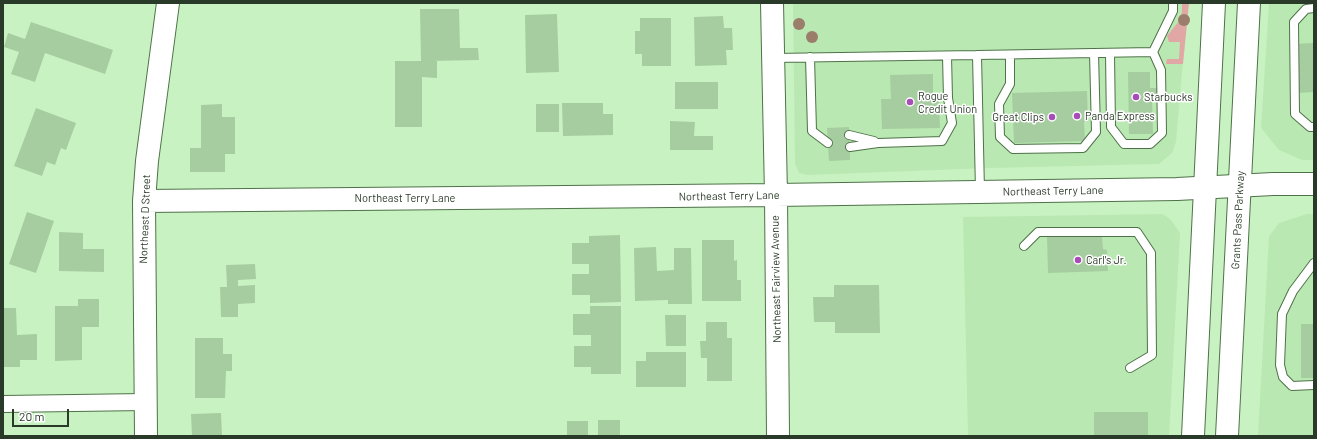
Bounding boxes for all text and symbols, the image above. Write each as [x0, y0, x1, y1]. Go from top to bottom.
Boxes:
place label: Rogue Credit Union [918, 89, 977, 115]
place label: Starbucks [1144, 90, 1192, 104]
marker: Starbucks [1131, 92, 1141, 102]
marker: Rogue Credit Union [905, 97, 915, 107]
place label: Panda Express [1085, 109, 1155, 123]
place label: Great Clips [992, 110, 1044, 124]
marker: Panda Express [1072, 111, 1082, 121]
marker: Great Clips [1047, 112, 1057, 122]
street label: Grants Pass Parkway [1229, 170, 1247, 270]
street label: Northeast D Street [137, 174, 153, 264]
street label: Northeast Terry Lane [1002, 184, 1104, 198]
street label: Northeast Terry Lane [678, 189, 780, 203]
street label: Northeast Terry Lane [355, 191, 455, 205]
street label: Northeast Fairview Avenue [768, 215, 784, 343]
place label: Carl's Jr. [1086, 253, 1126, 267]
marker: Carl's Jr. [1073, 255, 1083, 265]
scale bar [14, 401, 71, 427]
text: 20 m [19, 409, 45, 423]

